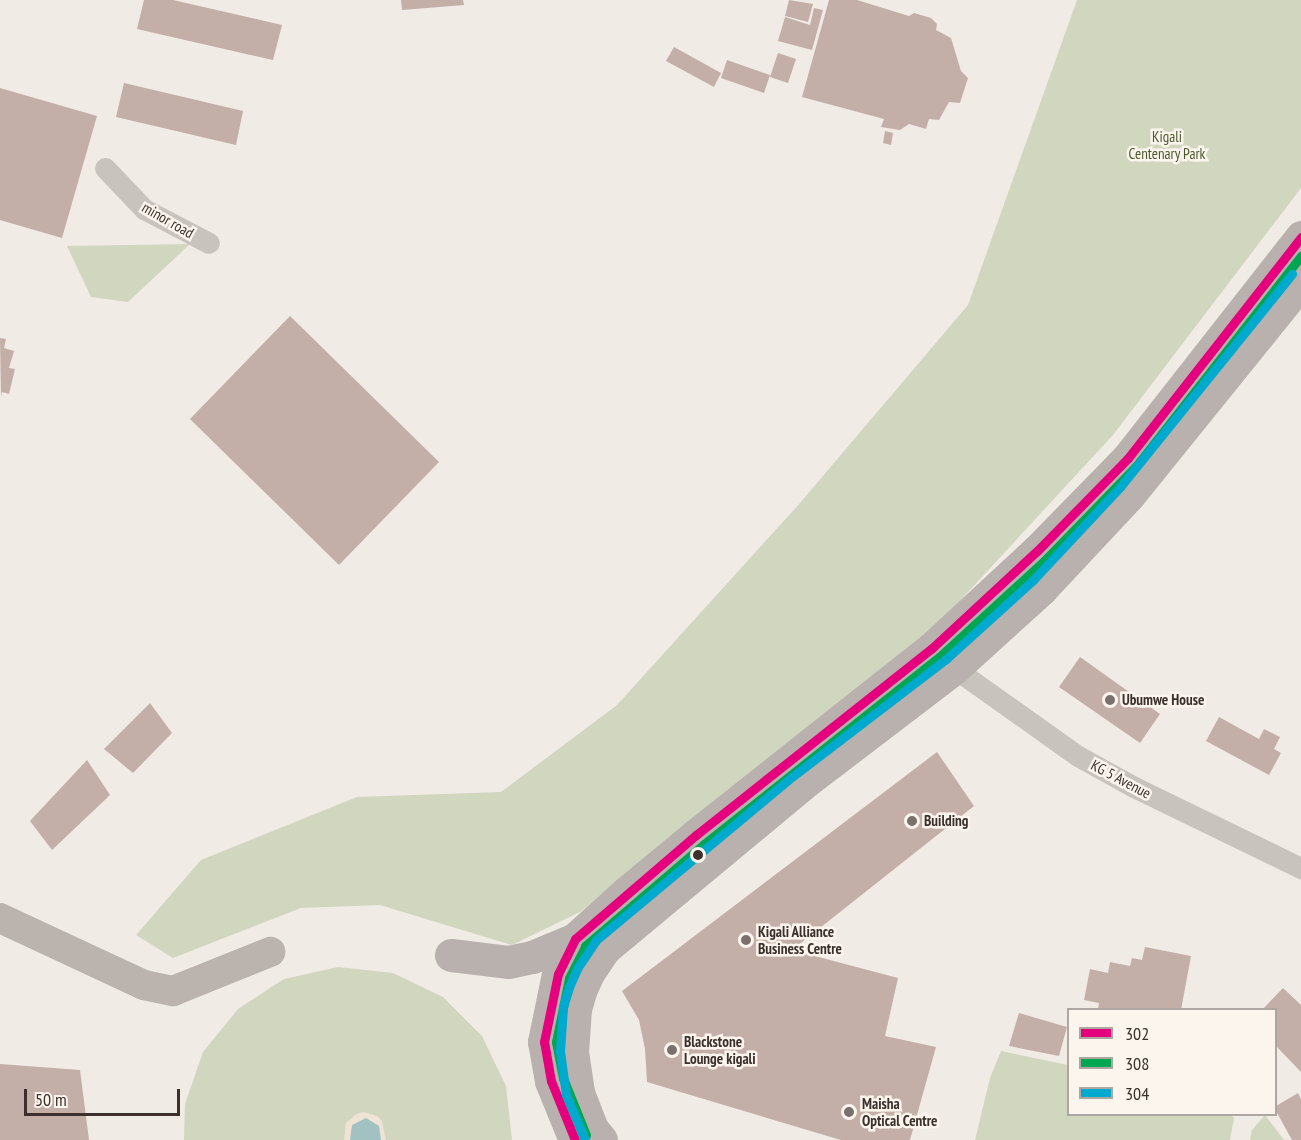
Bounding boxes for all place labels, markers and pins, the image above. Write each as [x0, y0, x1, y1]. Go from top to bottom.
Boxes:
place label: Ubumwe House [1122, 691, 1204, 709]
marker: Ubumwe House [1103, 693, 1117, 707]
place label: Building [924, 812, 968, 830]
marker: Building [905, 814, 919, 828]
unlabelled marker [692, 849, 704, 861]
place label: Kigali Alliance Business Centre [758, 922, 842, 957]
marker: Kigali Alliance Business Centre [739, 933, 753, 947]
place label: Blackstone Lounge kigali [684, 1032, 756, 1067]
marker: Blackstone Lounge kigali [665, 1043, 679, 1057]
place label: Maisha Optical Centre [862, 1094, 938, 1129]
marker: Maisha Optical Centre [840, 1103, 858, 1121]

